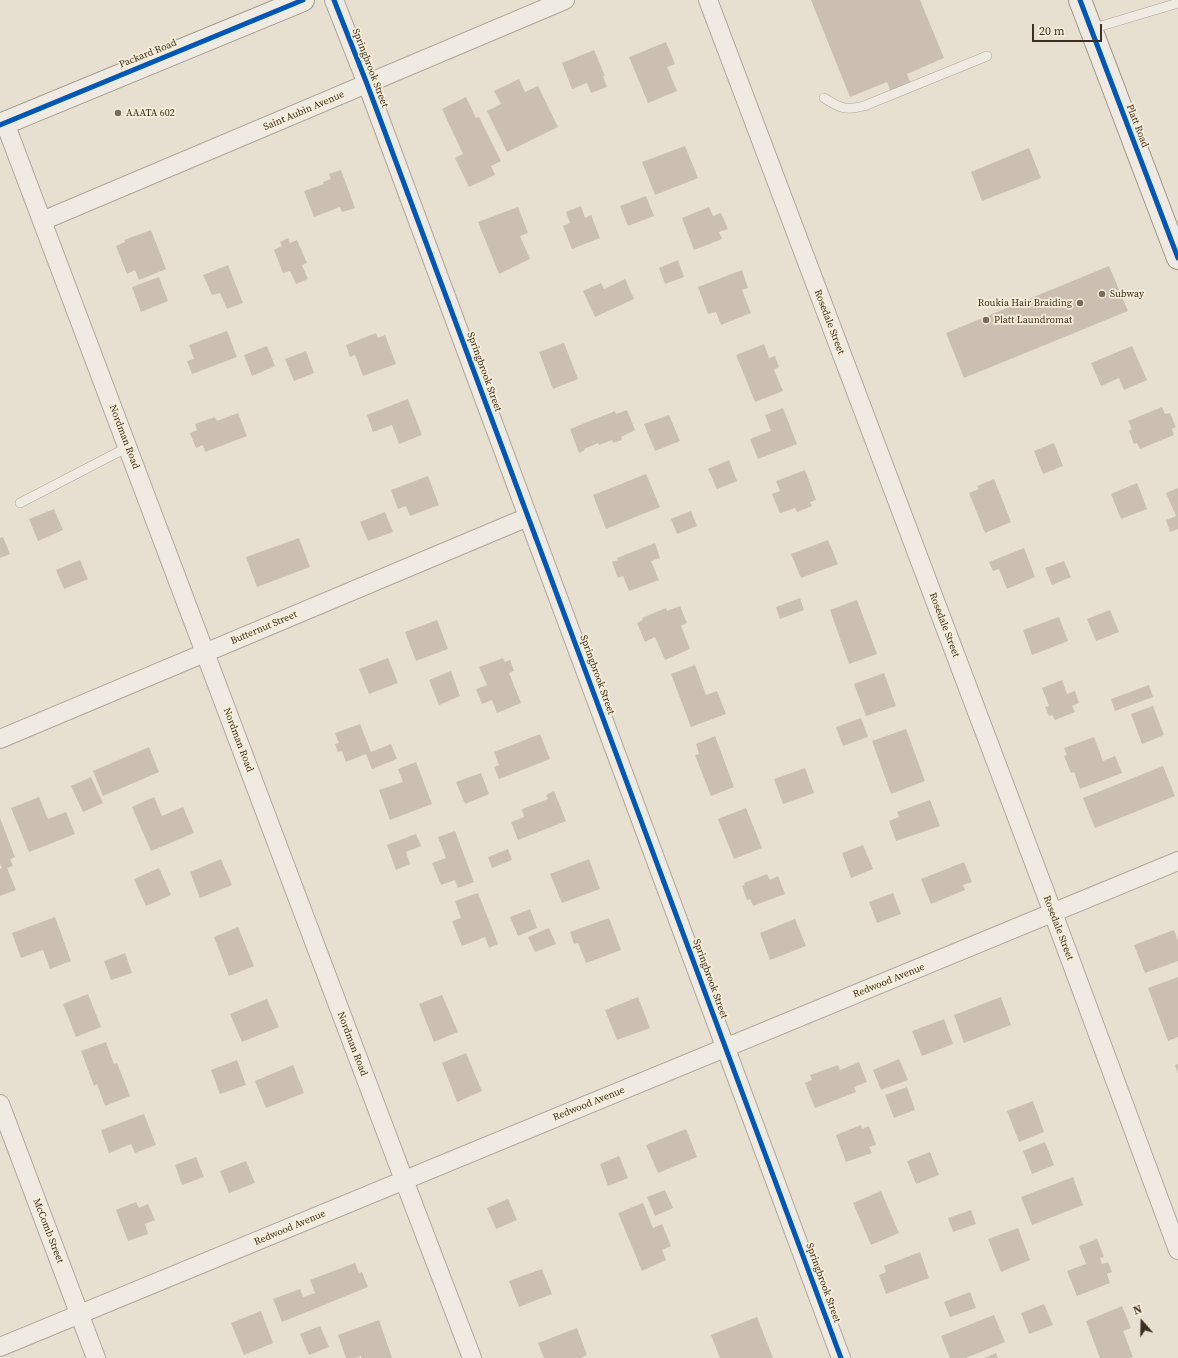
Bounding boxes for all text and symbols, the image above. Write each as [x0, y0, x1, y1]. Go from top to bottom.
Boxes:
scale bar [1034, 16, 1104, 42]
text: 20 m [1039, 23, 1065, 39]
street label: Springbrook Street [349, 27, 391, 109]
street label: Packard Road [117, 37, 179, 71]
street label: Saint Aubin Avenue [262, 88, 346, 134]
street label: Platt Road [1123, 103, 1151, 149]
place label: AAATA 602 [126, 107, 175, 119]
marker: AAATA 602 [113, 108, 123, 118]
street label: Rosedale Street [811, 288, 847, 356]
place label: Subway [1110, 288, 1144, 300]
marker: Subway [1097, 289, 1107, 299]
place label: Roukia Hair Braiding [978, 297, 1072, 309]
marker: Roukia Hair Braiding [1075, 298, 1085, 308]
place label: Platt Laundromat [994, 314, 1072, 326]
marker: Platt Laundromat [981, 315, 991, 325]
street label: Springbrook Street [464, 331, 504, 413]
street label: Nordman Road [106, 403, 142, 471]
street label: Rosedale Street [926, 591, 962, 659]
street label: Butternut Street [229, 609, 299, 647]
street label: Springbrook Street [577, 634, 617, 716]
street label: Nordman Road [220, 706, 256, 774]
street label: Rosedale Street [1040, 894, 1076, 962]
street label: Springbrook Street [690, 938, 730, 1020]
street label: Redwood Avenue [851, 961, 927, 1001]
street label: Nordman Road [334, 1010, 370, 1078]
street label: Redwood Avenue [551, 1084, 627, 1124]
street label: McComb Street [30, 1197, 66, 1265]
street label: Redwood Avenue [253, 1208, 327, 1248]
street label: Springbrook Street [803, 1242, 843, 1324]
north arrow [1122, 1302, 1162, 1342]
text: N [1131, 1302, 1144, 1319]

